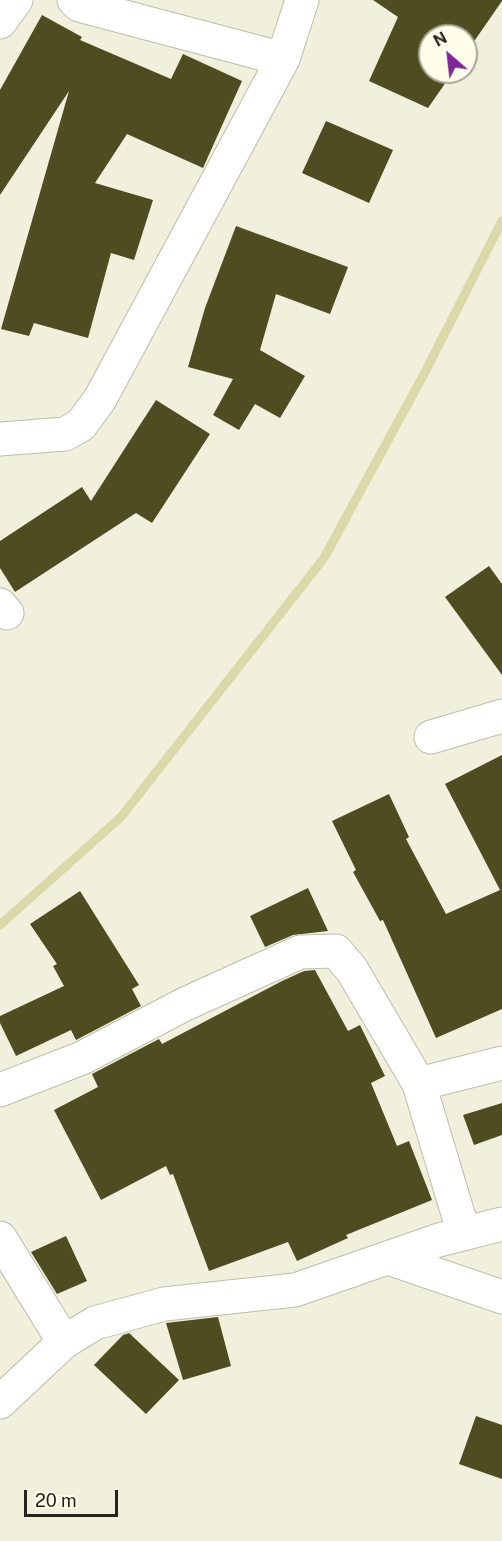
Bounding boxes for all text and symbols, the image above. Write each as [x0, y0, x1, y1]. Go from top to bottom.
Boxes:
north arrow [418, 24, 478, 84]
text: N [430, 28, 450, 51]
scale bar [27, 1478, 122, 1516]
text: 20 m [35, 1490, 77, 1511]

